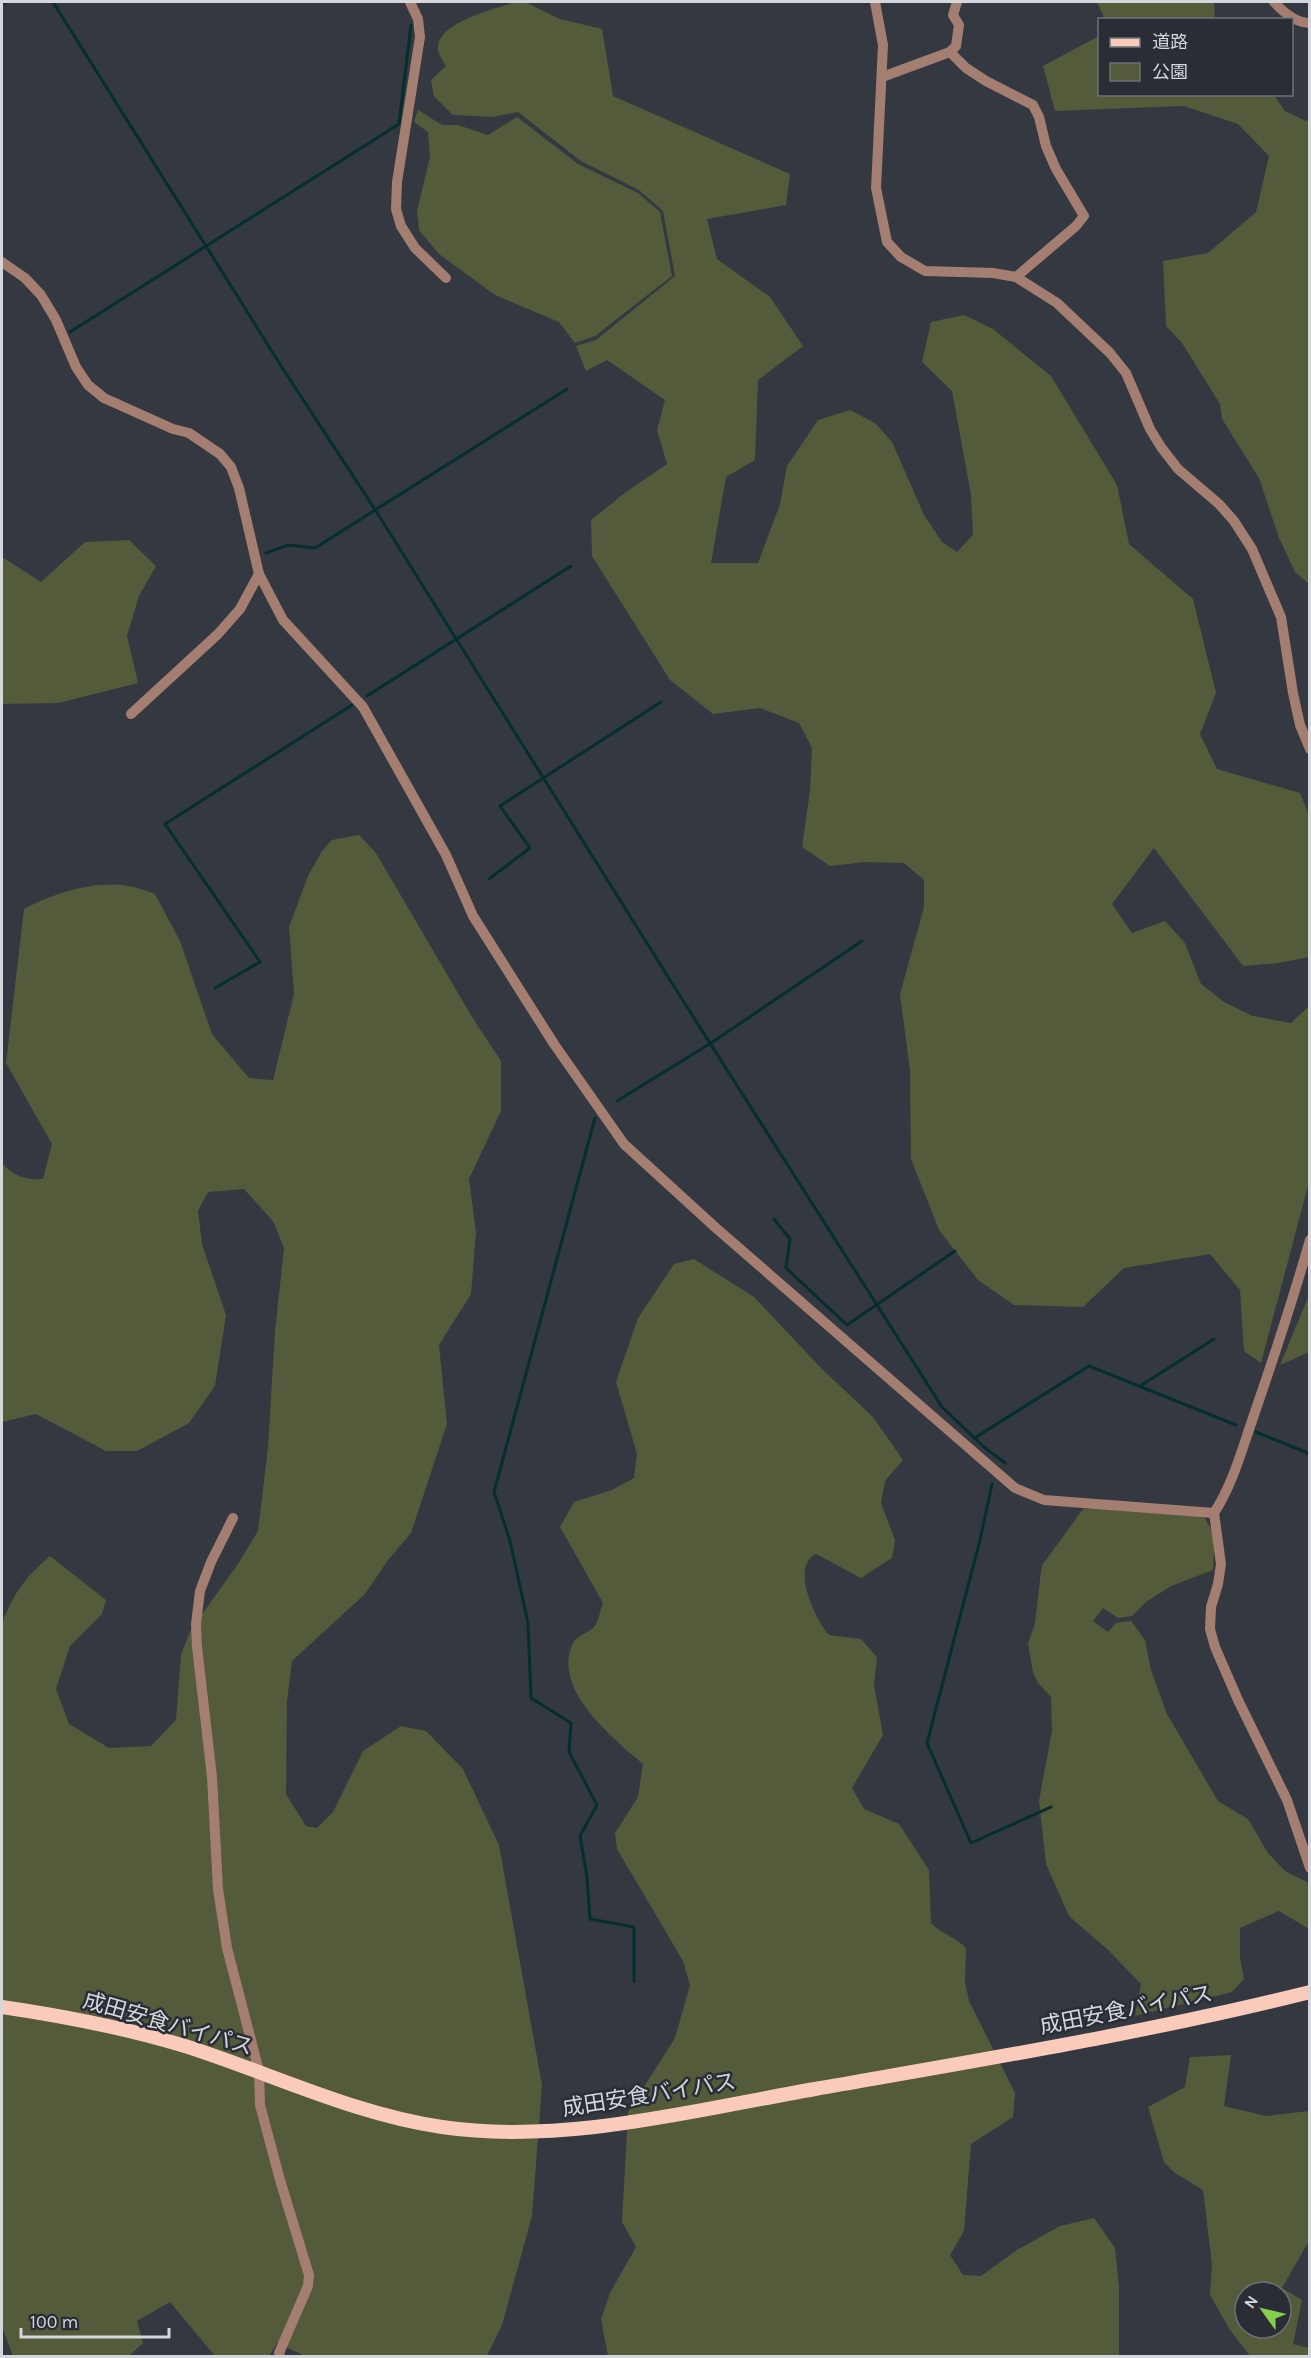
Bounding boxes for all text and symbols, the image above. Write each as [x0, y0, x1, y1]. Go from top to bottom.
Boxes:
legend [1098, 18, 1293, 96]
text: 道路 [1152, 31, 1188, 53]
text: 公園 [1152, 61, 1188, 83]
street label: 成田安食バイパス [1037, 1980, 1215, 2040]
street label: 成田安食バイパス [80, 1987, 256, 2061]
street label: 成田安食バイパス [560, 2068, 738, 2122]
north arrow [1233, 2280, 1293, 2340]
text: N [1240, 2292, 1262, 2312]
scale bar [21, 2301, 170, 2339]
text: 100 m [30, 2311, 78, 2333]

